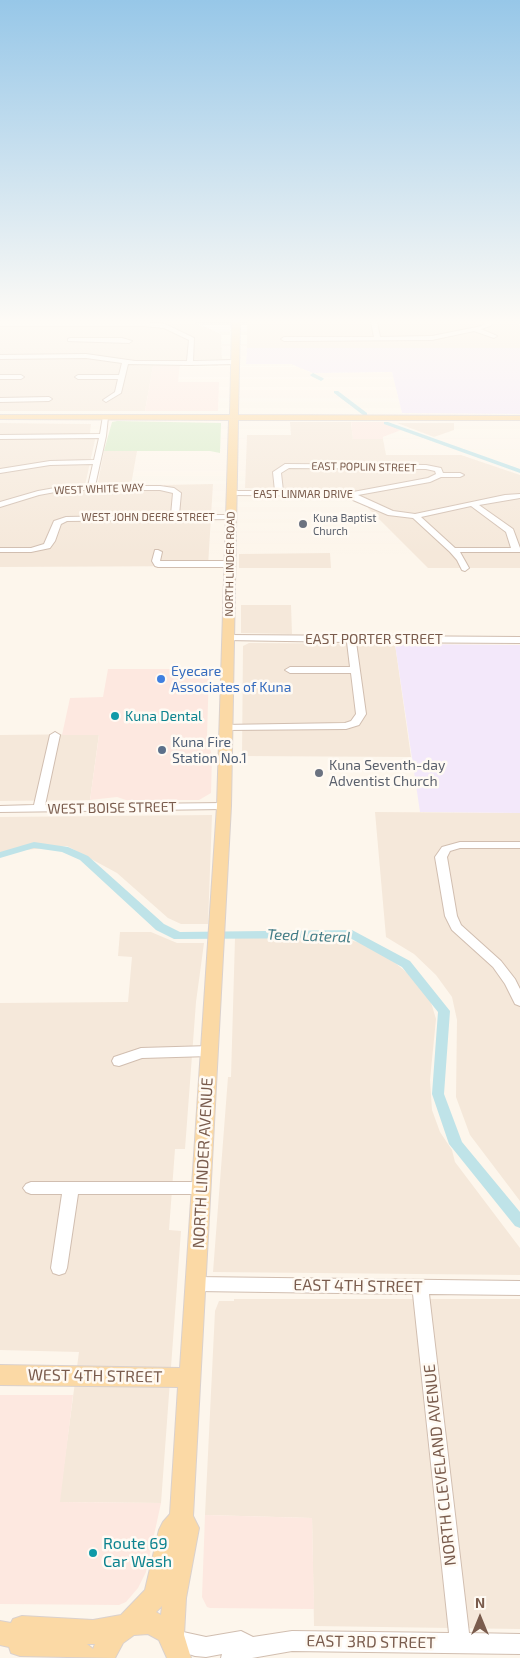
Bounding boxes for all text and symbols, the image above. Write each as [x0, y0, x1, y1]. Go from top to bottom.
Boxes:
street label: EAST POPLIN STREET [311, 459, 417, 475]
street label: WEST WHITE WAY [54, 481, 144, 497]
street label: EAST LINMAR DRIVE [253, 487, 353, 501]
street label: WEST JOHN DEERE STREET [81, 510, 215, 524]
street label: NORTH LINDER ROAD [222, 511, 238, 617]
place label: Kuna Baptist Church [313, 511, 377, 537]
marker: Kuna Baptist Church [297, 518, 309, 530]
street label: EAST PORTER STREET [305, 631, 443, 647]
place label: Eyecare Associates of Kuna [171, 663, 291, 696]
marker: Eyecare Associates of Kuna [155, 673, 167, 685]
place label: Kuna Dental [125, 708, 202, 724]
marker: Kuna Dental [109, 710, 121, 722]
place label: Kuna Fire Station No.1 [172, 734, 247, 766]
marker: Kuna Fire Station No.1 [156, 744, 168, 756]
place label: Kuna Seventh-day Adventist Church [329, 757, 445, 790]
marker: Kuna Seventh-day Adventist Church [313, 767, 325, 779]
street label: WEST BOISE STREET [47, 798, 177, 818]
water label: Teed Lateral [267, 926, 351, 946]
street label: NORTH LINDER AVENUE [189, 1077, 217, 1249]
street label: EAST 4TH STREET [293, 1275, 423, 1297]
street label: NORTH CLEVELAND AVENUE [420, 1363, 460, 1567]
street label: WEST 4TH STREET [28, 1365, 162, 1387]
place label: Route 69 Car Wash [103, 1534, 172, 1572]
marker: Route 69 Car Wash [87, 1547, 99, 1559]
north arrow [455, 1593, 505, 1643]
text: N [475, 1594, 485, 1611]
street label: EAST 3RD STREET [306, 1631, 436, 1653]

